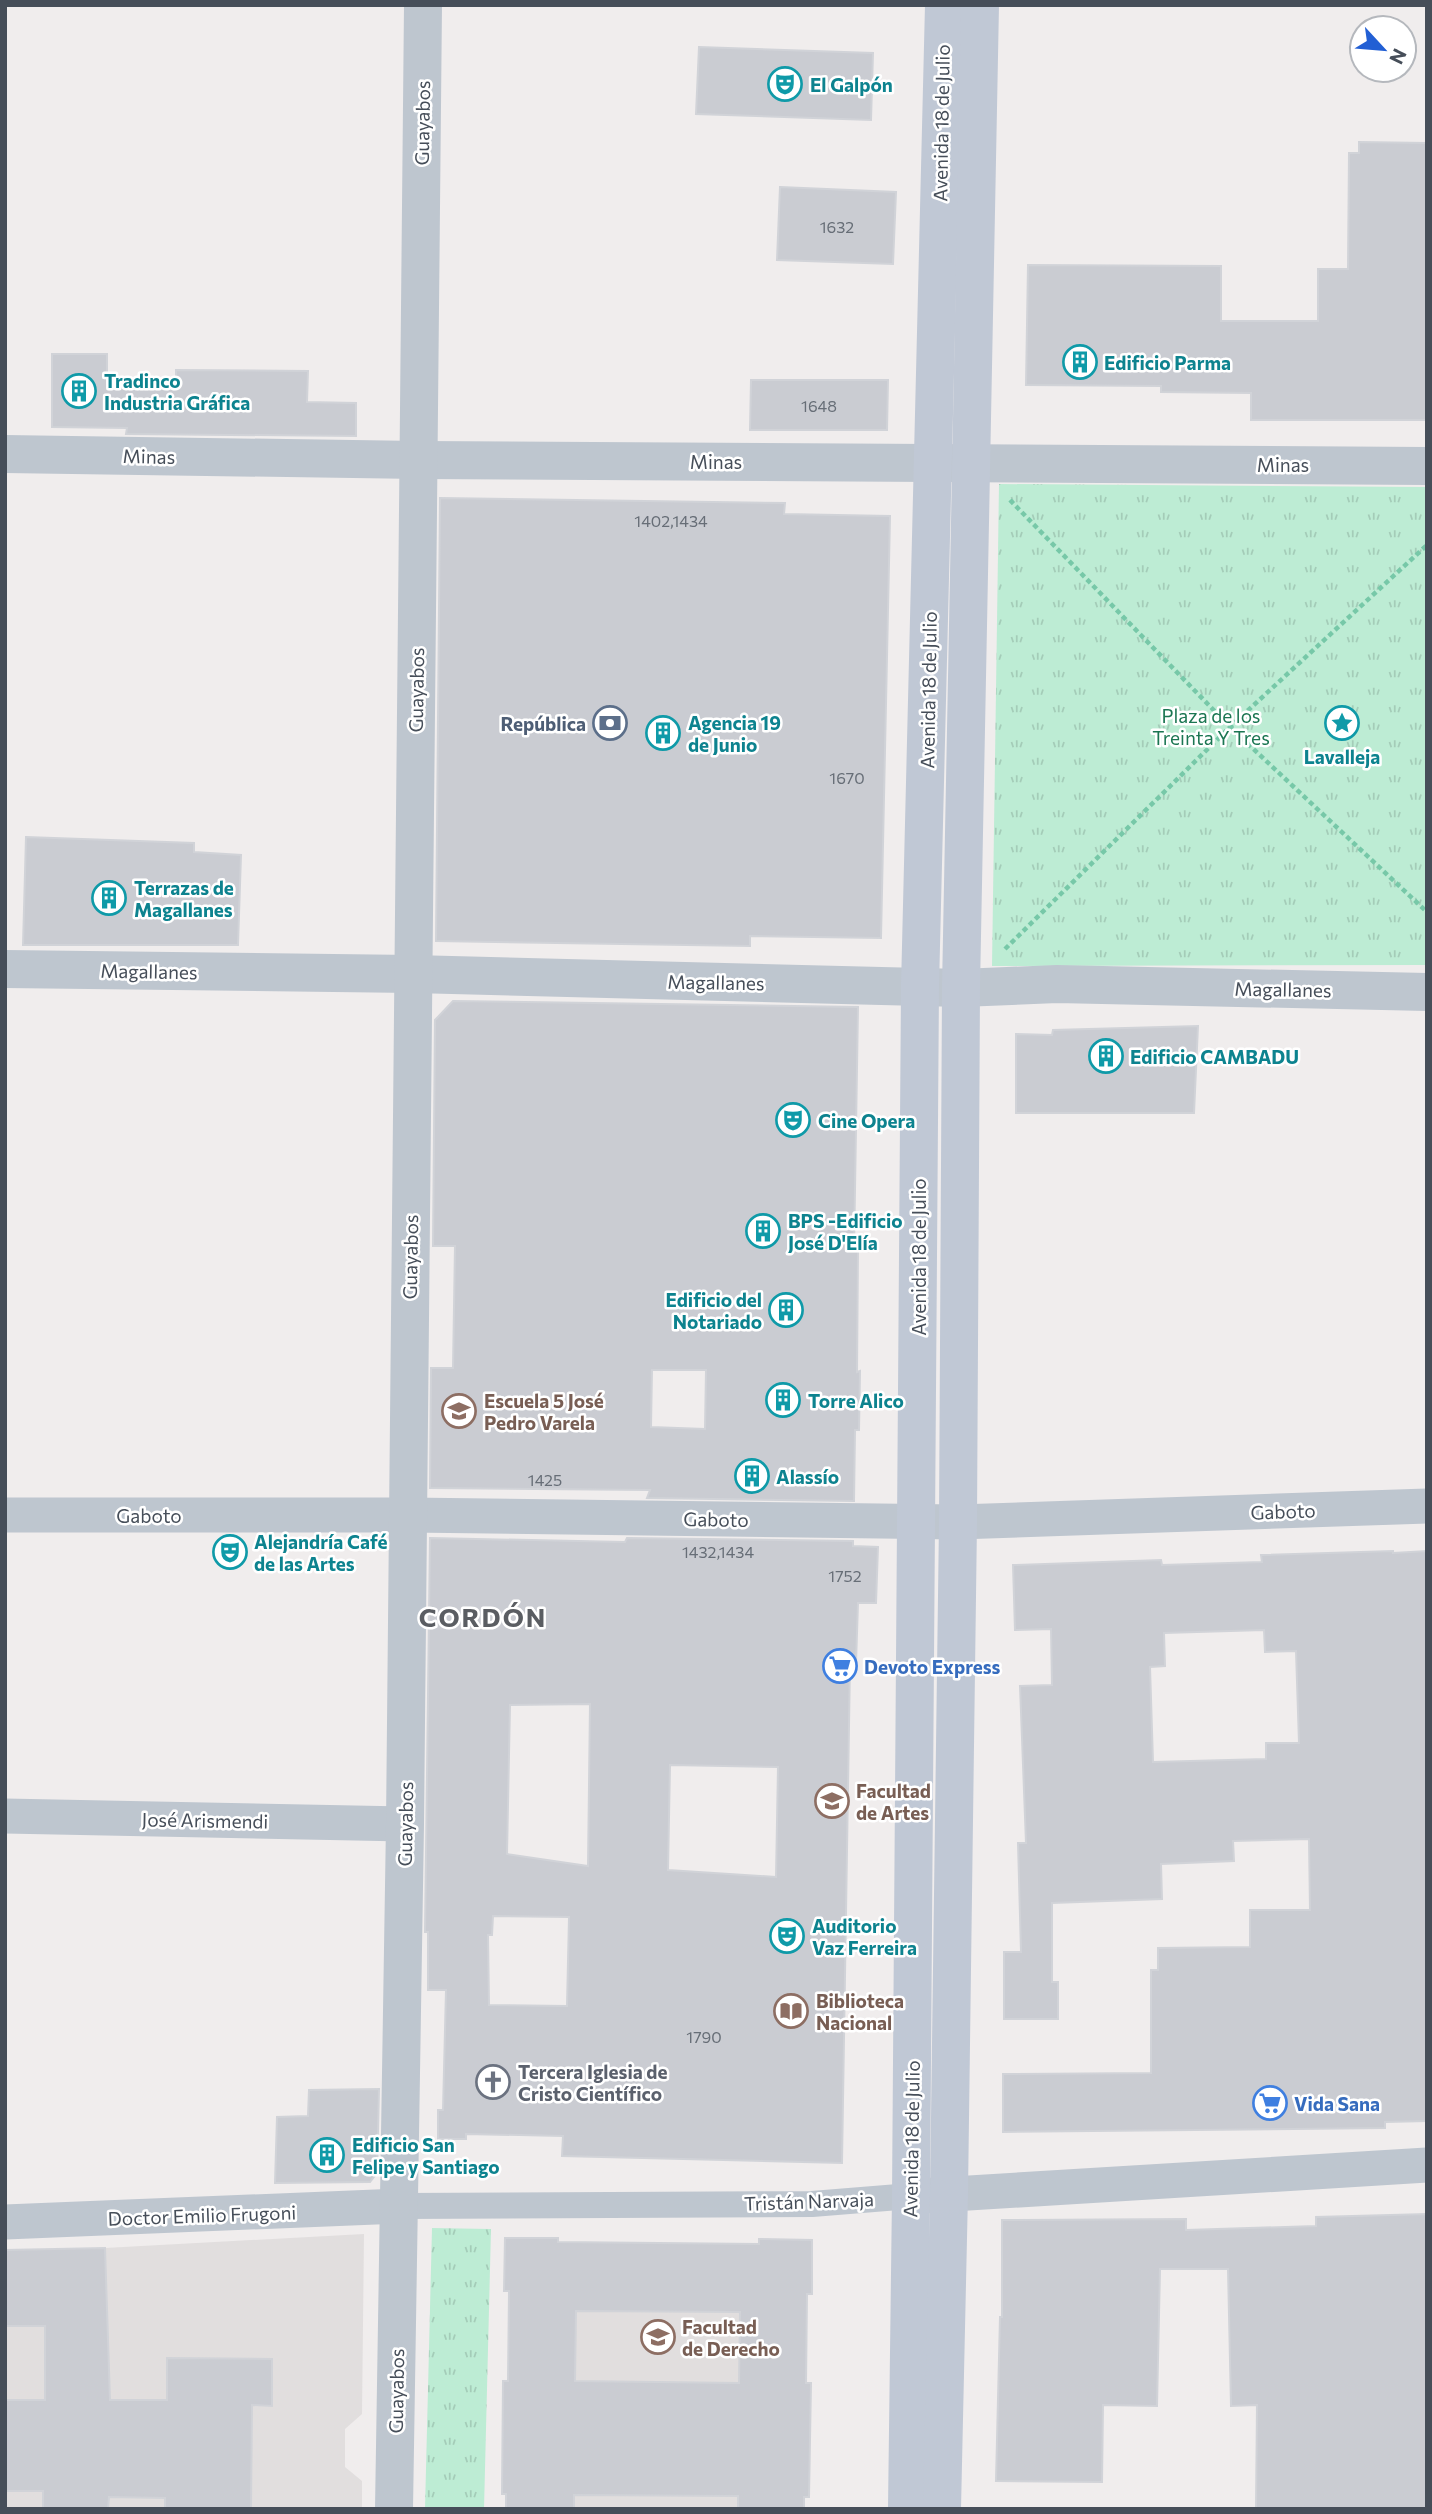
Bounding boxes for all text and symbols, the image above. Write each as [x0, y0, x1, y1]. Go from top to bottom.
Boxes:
north arrow [1348, 14, 1418, 84]
street label: Avenida 18 de Julio [928, 44, 954, 202]
text: N [1385, 45, 1412, 68]
theatre icon: El Galpón [766, 65, 804, 103]
place label: El Galpón [810, 73, 893, 96]
street label: Guayabos [410, 80, 434, 166]
house number: 1632 [820, 217, 854, 236]
building icon: Edificio Parma [1061, 343, 1099, 381]
place label: Edificio Parma [1104, 351, 1231, 374]
place label: Tradinco Industria Gráfica [104, 369, 250, 414]
building icon: Tradinco Industria Gráfica [60, 372, 98, 410]
house number: 1648 [801, 396, 837, 415]
street label: Minas [123, 444, 175, 468]
street label: Minas [690, 450, 742, 473]
street label: Minas [1257, 453, 1309, 476]
house number: 1402,1434 [634, 511, 708, 530]
street label: Avenida 18 de Julio [915, 611, 941, 769]
street label: Guayabos [404, 647, 428, 733]
bank icon: República [591, 704, 629, 742]
park label: Plaza de los Treinta Y Tres [1152, 704, 1270, 749]
place icon: Lavalleja [1323, 704, 1361, 742]
place label: Agencia 19 de Junio [688, 711, 781, 756]
place label: República [501, 712, 586, 735]
building icon: Agencia 19 de Junio [644, 714, 682, 752]
place label: Lavalleja [1304, 745, 1380, 768]
house number: 1670 [829, 768, 865, 787]
place label: Terrazas de Magallanes [134, 876, 234, 921]
building icon: Terrazas de Magallanes [90, 879, 128, 917]
street label: Magallanes [100, 959, 198, 983]
street label: Magallanes [667, 970, 765, 994]
street label: Magallanes [1234, 977, 1332, 1001]
building icon: Edificio CAMBADU [1087, 1037, 1125, 1075]
place label: Edificio CAMBADU [1130, 1045, 1299, 1068]
theatre icon: Cine Opera [774, 1101, 812, 1139]
place label: Cine Opera [818, 1109, 915, 1132]
street label: Avenida 18 de Julio [907, 1178, 930, 1336]
place label: BPS -Edificio José D'Elía [788, 1209, 903, 1254]
building icon: BPS -Edificio José D'Elía [744, 1212, 782, 1250]
street label: Guayabos [398, 1214, 422, 1300]
place label: Edificio del Notariado [665, 1288, 762, 1333]
building icon: Edificio del Notariado [767, 1291, 805, 1329]
building icon: Torre Alico [764, 1381, 802, 1419]
place label: Escuela 5 José Pedro Varela [484, 1389, 604, 1434]
place label: Torre Alico [808, 1389, 904, 1412]
school or university icon: Escuela 5 José Pedro Varela [440, 1392, 478, 1430]
building icon: Alassío [733, 1457, 771, 1495]
place label: Alassío [776, 1465, 839, 1488]
house number: 1425 [528, 1470, 562, 1489]
street label: Gaboto [1250, 1498, 1316, 1524]
street label: Gaboto [116, 1504, 182, 1527]
street label: Gaboto [683, 1507, 749, 1531]
place label: Alejandría Café de las Artes [254, 1530, 387, 1575]
theatre icon: Alejandría Café de las Artes [211, 1533, 249, 1571]
house number: 1432,1434 [682, 1542, 754, 1561]
house number: 1752 [828, 1566, 862, 1585]
district label: CORDÓN [419, 1601, 547, 1632]
supermarket icon: Devoto Express [821, 1647, 859, 1685]
place label: Devoto Express [864, 1655, 1001, 1678]
place label: Facultad de Artes [856, 1779, 931, 1824]
street label: Guayabos [393, 1781, 417, 1867]
school or university icon: Facultad de Artes [813, 1782, 851, 1820]
street label: José Arismendi [142, 1807, 268, 1833]
place label: Auditorio Vaz Ferreira [812, 1914, 917, 1959]
theatre icon: Auditorio Vaz Ferreira [768, 1917, 806, 1955]
place label: Biblioteca Nacional [816, 1989, 904, 2034]
library icon: Biblioteca Nacional [772, 1992, 810, 2030]
house number: 1790 [686, 2027, 722, 2046]
place label: Tercera Iglesia de Cristo Científico [518, 2060, 667, 2105]
street label: Avenida 18 de Julio [898, 2060, 924, 2218]
church icon: Tercera Iglesia de Cristo Científico [474, 2063, 512, 2101]
supermarket icon: Vida Sana [1251, 2084, 1289, 2122]
place label: Vida Sana [1294, 2092, 1380, 2115]
place label: Edificio San Felipe y Santiago [352, 2133, 500, 2178]
building icon: Edificio San Felipe y Santiago [308, 2136, 346, 2174]
street label: Tristán Narvaja [744, 2187, 874, 2215]
street label: Doctor Emilio Frugoni [107, 2200, 297, 2230]
place label: Facultad de Derecho [682, 2315, 780, 2360]
school or university icon: Facultad de Derecho [639, 2318, 677, 2356]
street label: Guayabos [384, 2348, 408, 2434]

